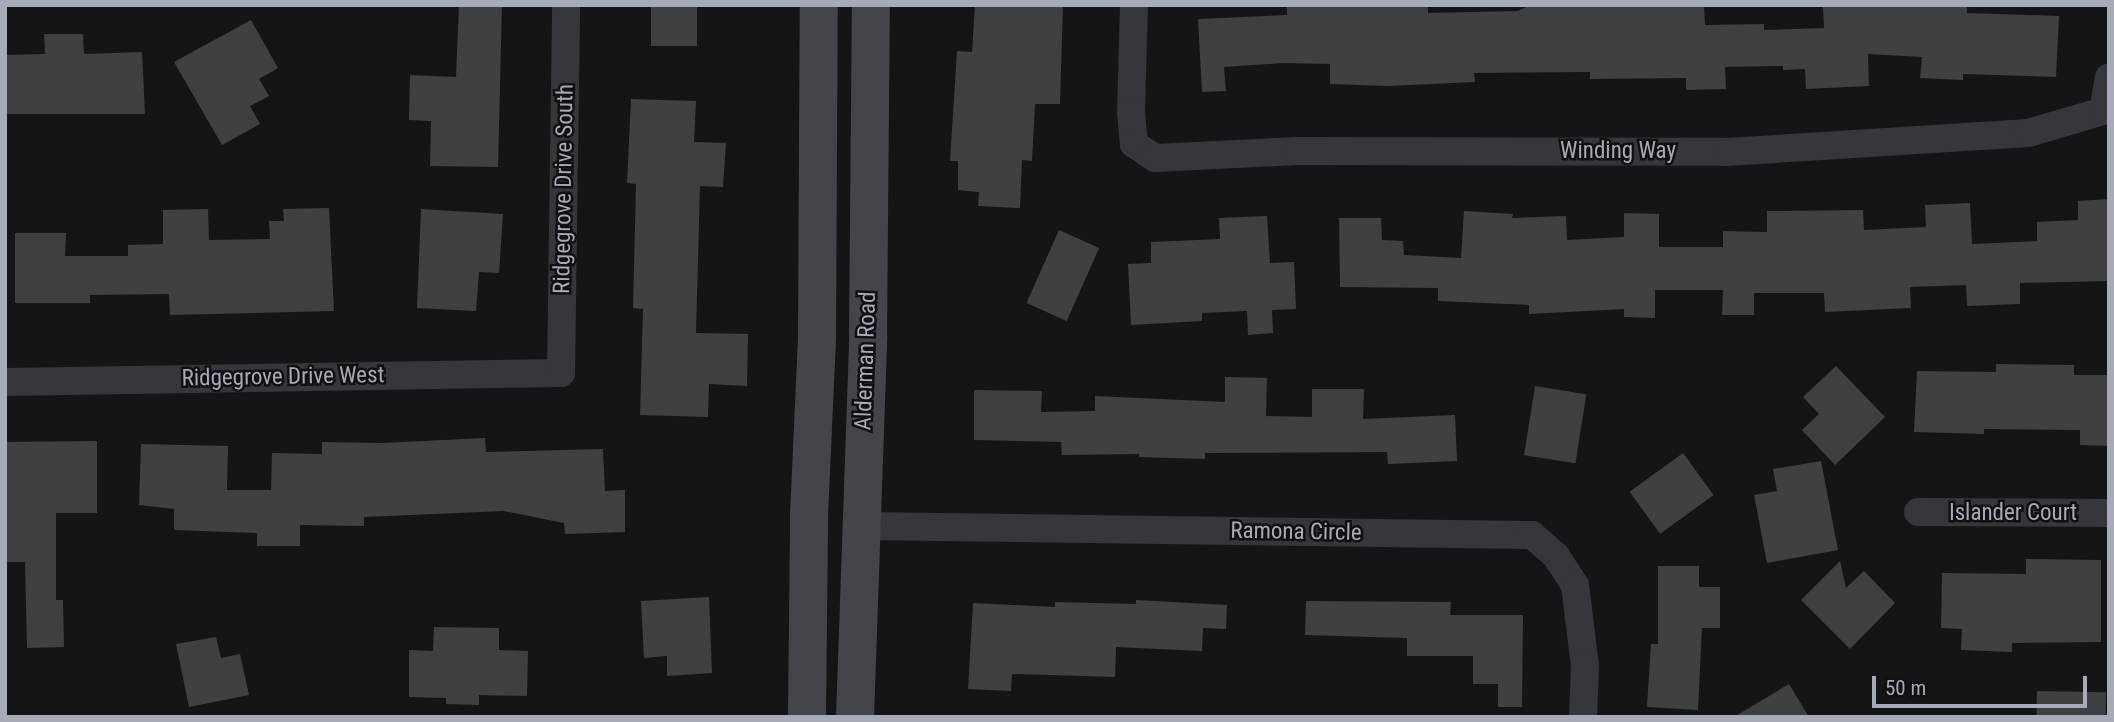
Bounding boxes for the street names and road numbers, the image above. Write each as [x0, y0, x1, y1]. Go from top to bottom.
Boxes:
street label: Ridgegrove Drive South [548, 84, 580, 294]
street label: Winding Way [1560, 137, 1676, 165]
street label: Alderman Road [850, 291, 882, 431]
street label: Ridgegrove Drive West [181, 361, 385, 393]
street label: Islander Court [1949, 499, 2077, 527]
street label: Ramona Circle [1230, 517, 1362, 547]

